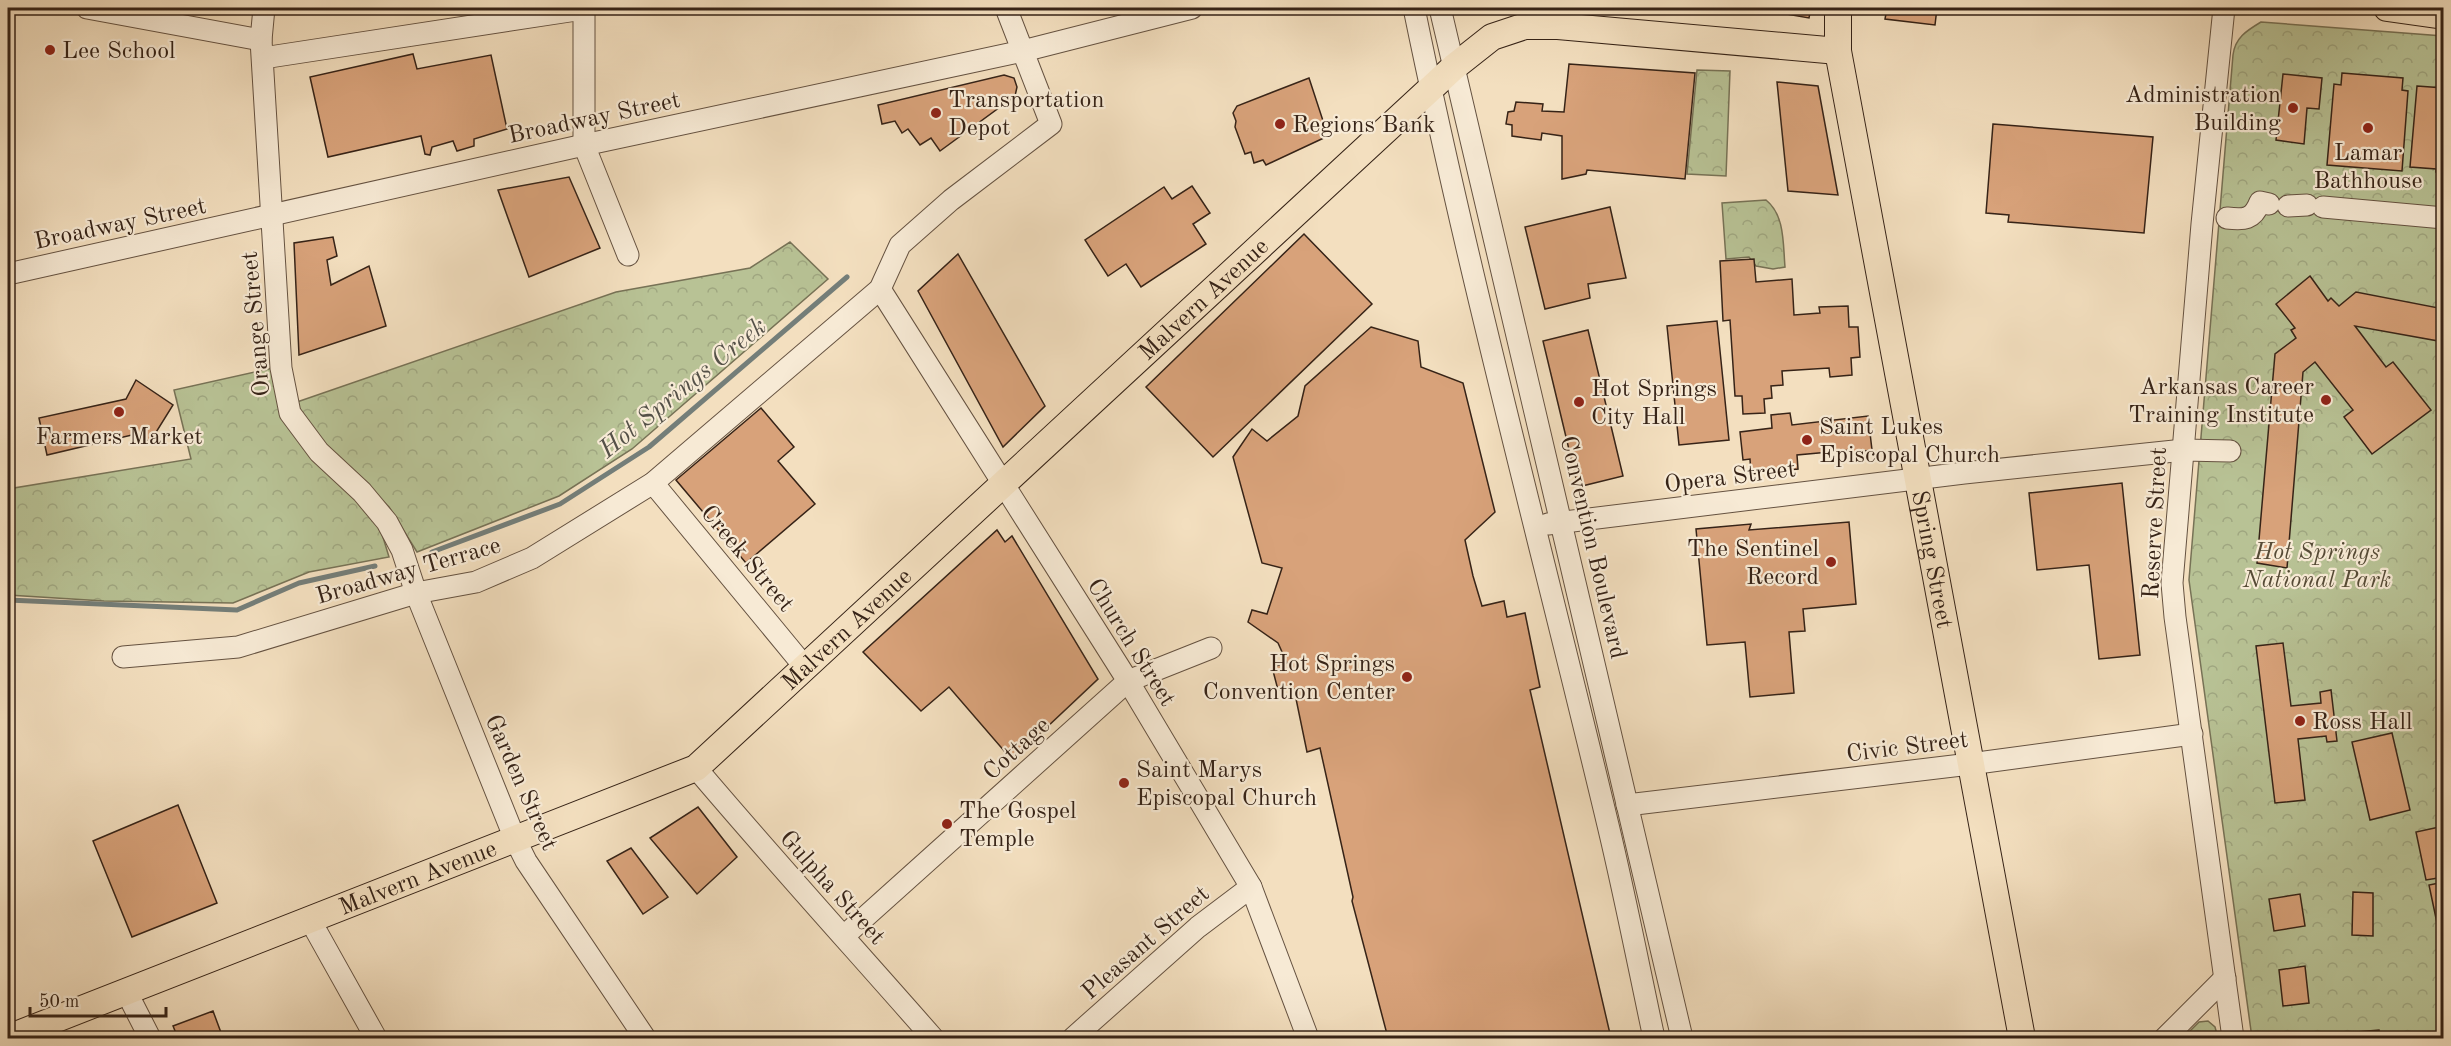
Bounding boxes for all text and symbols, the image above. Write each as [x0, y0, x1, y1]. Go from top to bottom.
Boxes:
place label: Lee School [62, 40, 176, 64]
marker: Lee School [43, 43, 57, 57]
place label: Administration Building [2125, 84, 2281, 136]
street label: Broadway Street [506, 89, 683, 149]
place label: Transportation Depot [948, 89, 1104, 141]
marker: Administration Building [2286, 101, 2300, 115]
marker: Transportation Depot [929, 106, 943, 120]
place label: Regions Bank [1292, 114, 1436, 138]
marker: Regions Bank [1273, 117, 1287, 131]
marker: Lamar Bathhouse [2361, 121, 2375, 135]
place label: Lamar Bathhouse [2313, 142, 2423, 194]
street label: Broadway Street [32, 195, 209, 255]
street label: Malvern Avenue [1135, 235, 1274, 366]
street label: Orange Street [239, 250, 275, 397]
water label: Hot Springs Creek [594, 313, 772, 464]
place label: Arkansas Career Training Institute [2128, 376, 2314, 428]
place label: Hot Springs City Hall [1591, 378, 1717, 430]
marker: Arkansas Career Training Institute [2319, 393, 2333, 407]
marker: Hot Springs City Hall [1572, 395, 1586, 409]
marker: Farmers Market [112, 405, 126, 419]
place label: Saint Lukes Episcopal Church [1819, 416, 2000, 468]
place label: Farmers Market [35, 426, 203, 450]
marker: Saint Lukes Episcopal Church [1800, 433, 1814, 447]
street label: Convention Boulevard [1555, 434, 1629, 661]
street label: Reserve Street [2140, 446, 2172, 600]
street label: Opera Street [1663, 458, 1797, 498]
street label: Spring Street [1906, 489, 1955, 631]
street label: Creek Street [695, 501, 798, 617]
street label: Broadway Terrace [313, 534, 504, 610]
place label: The Sentinel Record [1687, 538, 1819, 590]
park label: Hot Springs National Park [2242, 541, 2391, 593]
marker: The Sentinel Record [1824, 555, 1838, 569]
street label: Malvern Avenue [778, 565, 917, 696]
street label: Church Street [1082, 575, 1179, 711]
place label: Hot Springs Convention Center [1203, 653, 1395, 705]
marker: Hot Springs Convention Center [1400, 670, 1414, 684]
street label: Garden Street [480, 711, 561, 854]
place label: Ross Hall [2312, 711, 2412, 735]
street label: Cottage [979, 714, 1055, 785]
marker: Ross Hall [2293, 714, 2307, 728]
street label: Civic Street [1845, 729, 1970, 767]
place label: Saint Marys Episcopal Church [1136, 759, 1317, 811]
marker: Saint Marys Episcopal Church [1117, 776, 1131, 790]
place label: The Gospel Temple [959, 800, 1077, 852]
marker: The Gospel Temple [940, 817, 954, 831]
street label: Gulpha Street [774, 827, 889, 950]
street label: Malvern Avenue [336, 837, 500, 921]
street label: Pleasant Street [1078, 882, 1214, 1005]
scale bar [30, 980, 166, 1018]
text: 50 m [39, 993, 79, 1011]

